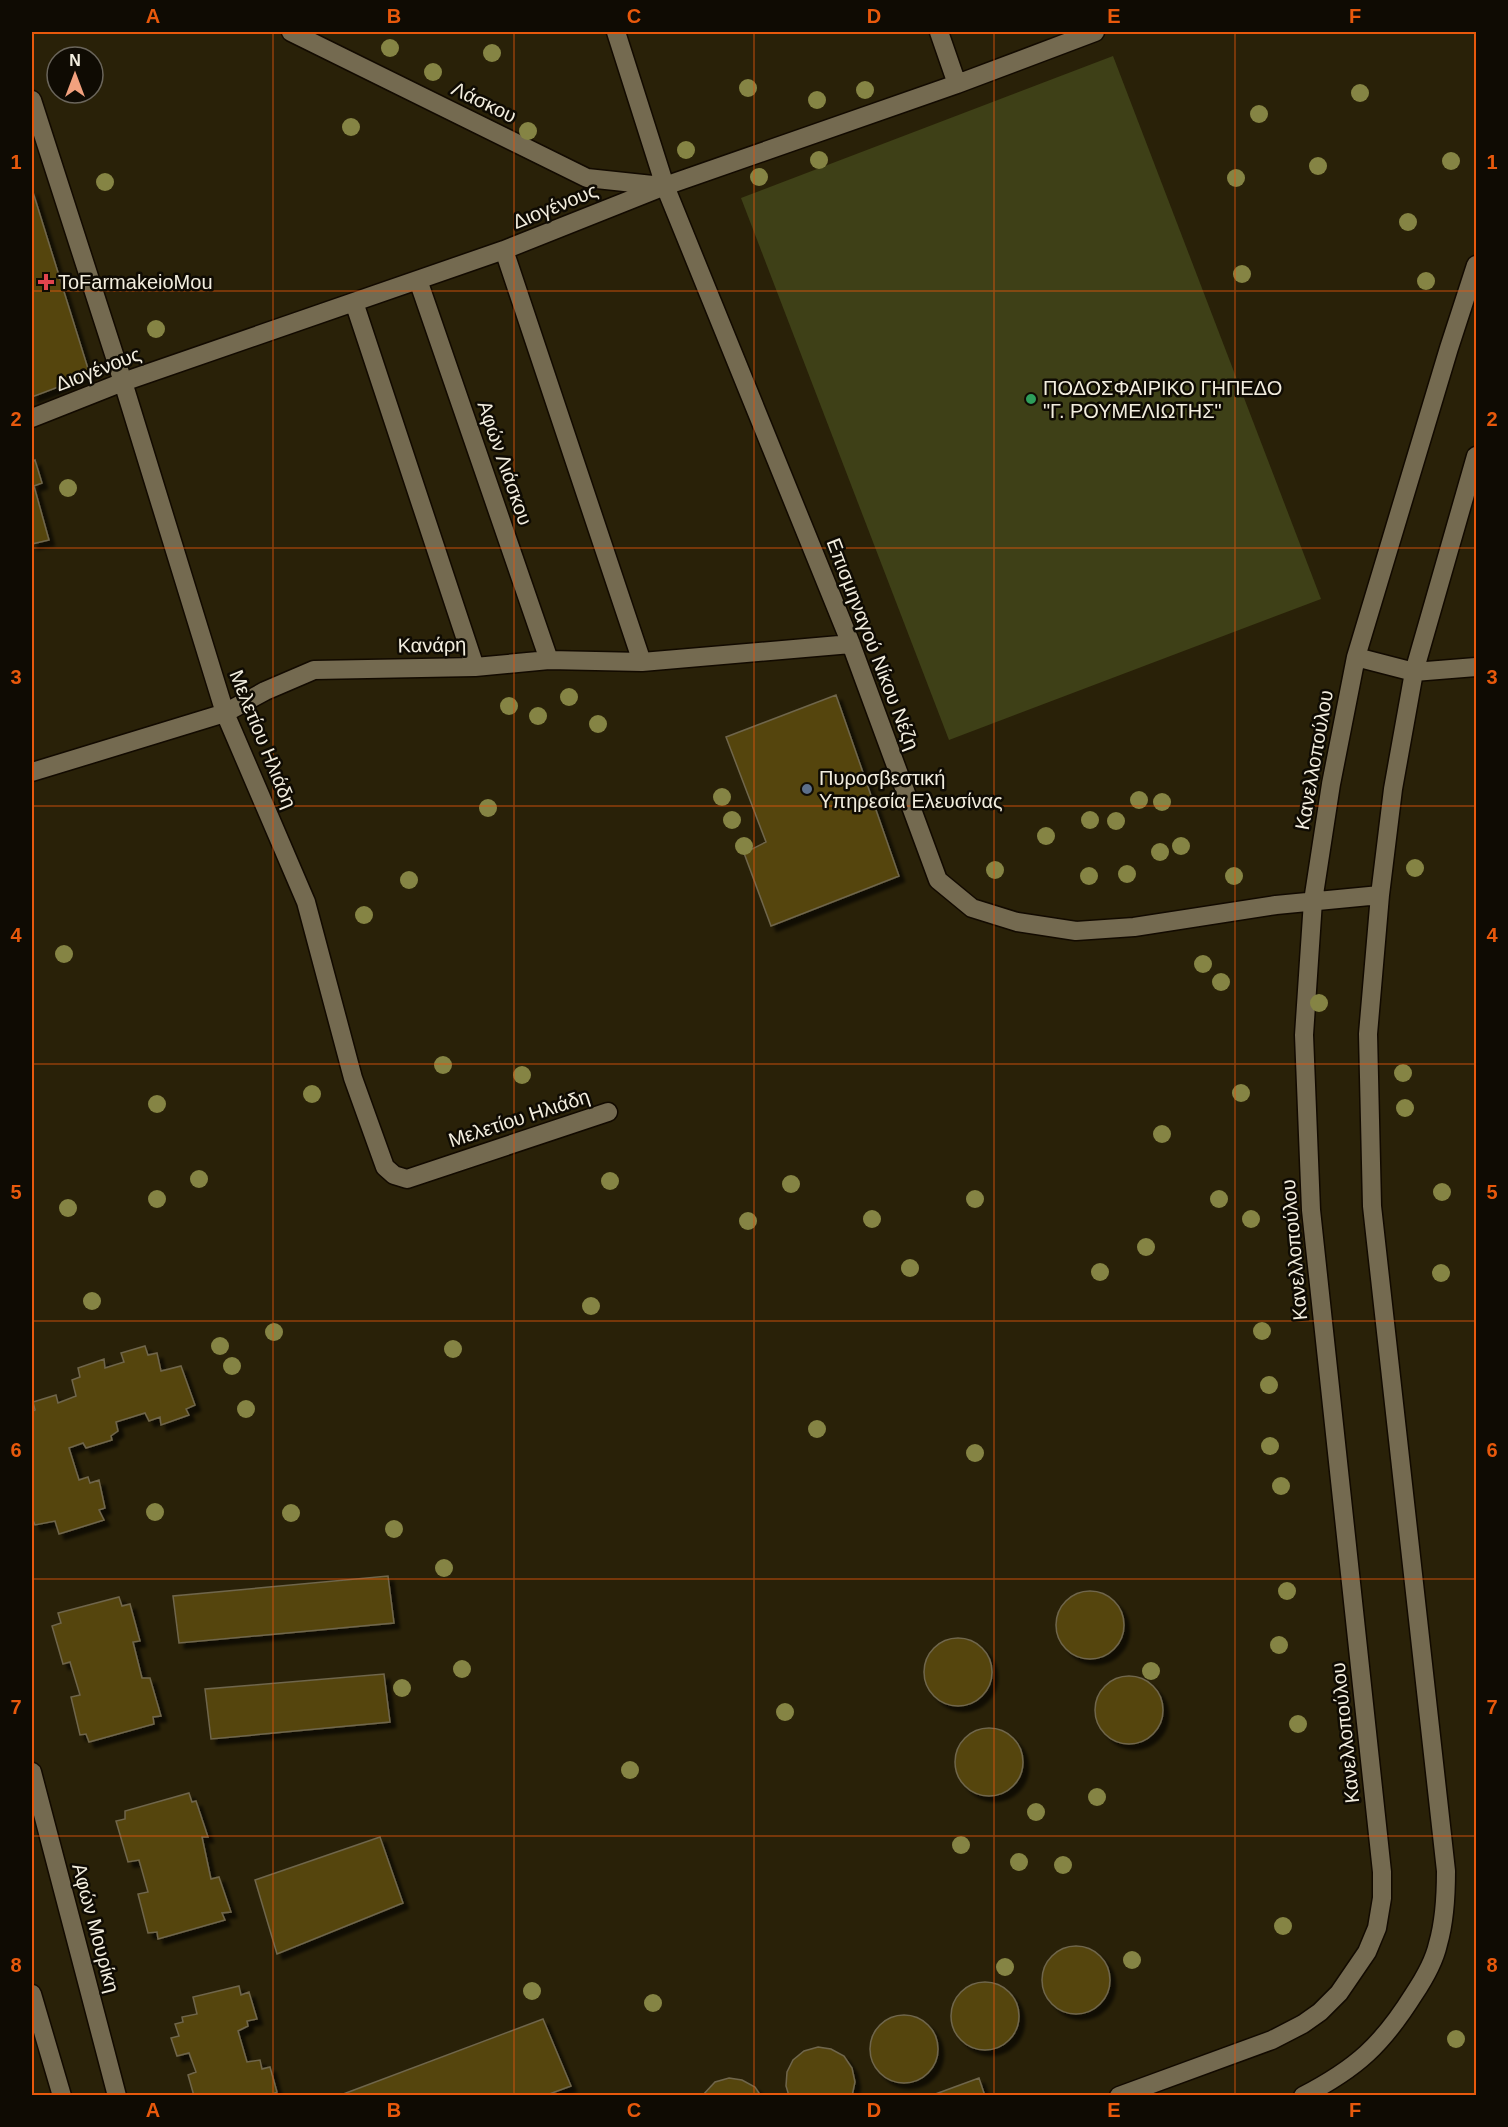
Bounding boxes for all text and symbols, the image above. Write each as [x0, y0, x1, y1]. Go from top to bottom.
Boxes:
text: A [146, 5, 160, 27]
text: B [387, 5, 401, 27]
text: C [627, 5, 641, 27]
text: D [867, 5, 881, 27]
text: E [1107, 5, 1121, 27]
text: F [1349, 5, 1361, 27]
north arrow [45, 45, 105, 105]
text: N [69, 52, 81, 69]
street label: Λάσκου [448, 77, 520, 127]
text: 1 [10, 151, 22, 173]
text: 1 [1486, 151, 1498, 173]
street label: Διογένους [509, 179, 601, 233]
place label: ToFarmakeioMou [58, 271, 213, 293]
marker: ToFarmakeioMou [39, 275, 53, 289]
street label: Διογένους [52, 343, 144, 395]
place label: ΠΟΔΟΣΦΑΙΡΙΚΟ ΓΗΠΕΔΟ "Γ. ΡΟΥΜΕΛΙΩΤΗΣ" [1043, 377, 1282, 422]
marker: ΠΟΔΟΣΦΑΙΡΙΚΟ ΓΗΠΕΔΟ "Γ. ΡΟΥΜΕΛΙΩΤΗΣ" [1024, 392, 1038, 406]
street label: Αφών Λιάσκου [473, 398, 537, 528]
text: 2 [10, 408, 22, 430]
text: 2 [1486, 408, 1498, 430]
street label: Επισμηναγού Νίκου Νέζη [822, 535, 924, 753]
street label: Κανάρη [397, 633, 467, 657]
text: 3 [10, 666, 22, 688]
text: 3 [1486, 666, 1498, 688]
street label: Μελετίου Ηλιάδη [225, 667, 301, 811]
street label: Κανελλοπούλου [1291, 688, 1337, 832]
place label: Πυροσβεστική Υπηρεσία Ελευσίνας [819, 767, 1003, 812]
marker: Πυροσβεστική Υπηρεσία Ελευσίνας [800, 782, 814, 796]
text: 4 [10, 924, 22, 946]
text: 4 [1486, 924, 1498, 946]
street label: Μελετίου Ηλιάδη [446, 1085, 592, 1151]
street label: Κανελλοπούλου [1277, 1179, 1311, 1321]
text: 5 [10, 1181, 22, 1203]
text: 5 [1486, 1181, 1498, 1203]
text: 6 [10, 1439, 22, 1461]
text: 6 [1486, 1439, 1498, 1461]
street label: Κανελλοπούλου [1327, 1662, 1363, 1804]
text: 7 [10, 1696, 22, 1718]
text: 7 [1486, 1696, 1498, 1718]
street label: Αφών Μουρίκη [68, 1861, 124, 1995]
text: 8 [10, 1954, 22, 1976]
text: 8 [1486, 1954, 1498, 1976]
text: A [146, 2099, 160, 2121]
text: B [387, 2099, 401, 2121]
text: C [627, 2099, 641, 2121]
text: D [867, 2099, 881, 2121]
text: E [1107, 2099, 1121, 2121]
text: F [1349, 2099, 1361, 2121]

